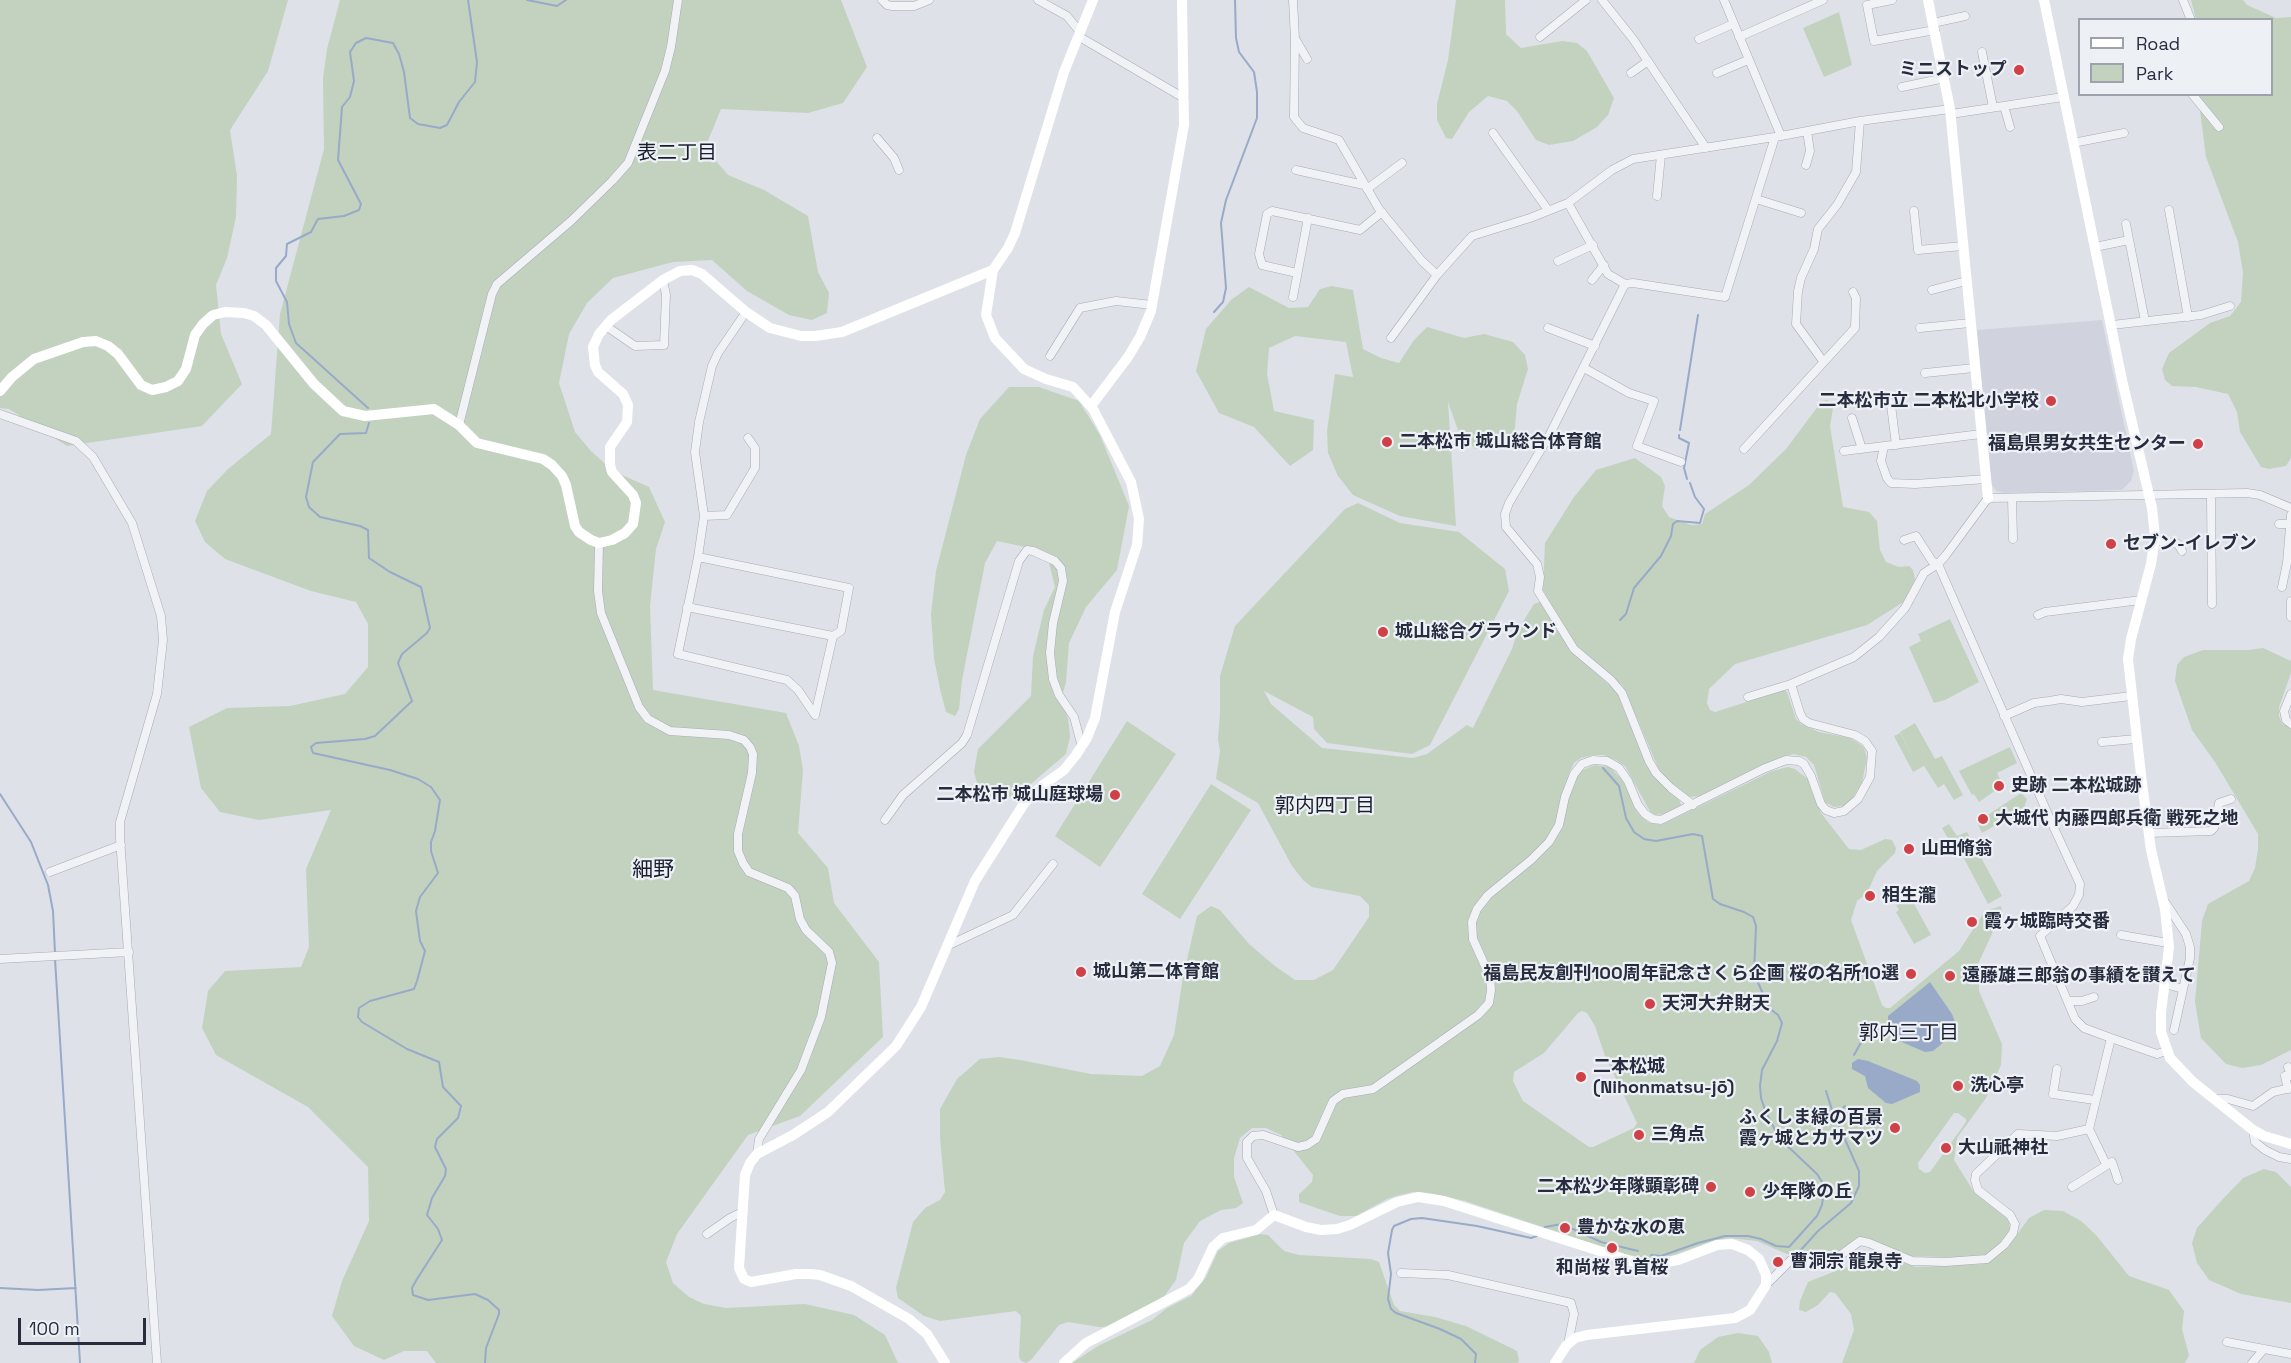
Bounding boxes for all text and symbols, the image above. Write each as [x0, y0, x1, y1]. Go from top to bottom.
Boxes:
legend [2078, 18, 2273, 96]
text: Road [2136, 32, 2180, 55]
place label: ミニストップ [1899, 59, 2007, 81]
text: Park [2136, 62, 2173, 85]
marker: ミニストップ [2012, 63, 2026, 77]
district label: 表二丁目 [637, 142, 717, 166]
place label: 二本松市立 二本松北小学校 [1818, 390, 2039, 412]
marker: 二本松市立 二本松北小学校 [2044, 394, 2058, 408]
place label: 二本松市 城山総合体育館 [1399, 431, 1602, 453]
place label: 福島県男女共生センター [1988, 433, 2186, 455]
marker: 二本松市 城山総合体育館 [1380, 435, 1394, 449]
marker: 福島県男女共生センター [2191, 437, 2205, 451]
place label: セブン-イレブン [2123, 533, 2257, 555]
marker: セブン-イレブン [2104, 537, 2118, 551]
place label: 城山総合グラウンド [1395, 621, 1557, 643]
marker: 城山総合グラウンド [1376, 625, 1390, 639]
place label: 史跡 二本松城跡 [2011, 775, 2142, 797]
marker: 史跡 二本松城跡 [1992, 779, 2006, 793]
place label: 二本松市 城山庭球場 [936, 784, 1103, 806]
marker: 二本松市 城山庭球場 [1108, 788, 1122, 802]
district label: 郭内四丁目 [1275, 795, 1375, 819]
place label: 大城代 内藤四郎兵衛 戦死之地 [1995, 808, 2238, 830]
marker: 大城代 内藤四郎兵衛 戦死之地 [1976, 812, 1990, 826]
place label: 山田脩翁 [1921, 838, 1993, 860]
marker: 山田脩翁 [1902, 842, 1916, 856]
district label: 細野 [632, 857, 674, 883]
place label: 相生瀧 [1882, 885, 1936, 907]
marker: 相生瀧 [1863, 889, 1877, 903]
place label: 霞ヶ城臨時交番 [1984, 911, 2110, 933]
marker: 霞ヶ城臨時交番 [1965, 915, 1979, 929]
place label: 城山第二体育館 [1093, 961, 1219, 983]
place label: 福島民友創刊100周年記念さくら企画 桜の名所10選 [1483, 963, 1899, 985]
marker: 城山第二体育館 [1074, 965, 1088, 979]
place label: 遠藤雄三郎翁の事績を讃えて [1962, 965, 2196, 987]
marker: 福島民友創刊100周年記念さくら企画 桜の名所10選 [1904, 967, 1918, 981]
marker: 遠藤雄三郎翁の事績を讃えて [1943, 969, 1957, 983]
place label: 天河大弁財天 [1662, 993, 1770, 1015]
marker: 天河大弁財天 [1643, 997, 1657, 1011]
district label: 郭内三丁目 [1859, 1022, 1959, 1046]
place label: 二本松城 (Nihonmatsu-jō) [1593, 1056, 1734, 1098]
marker: 二本松城 (Nihonmatsu-jō) [1574, 1070, 1588, 1084]
place label: 洗心亭 [1970, 1075, 2024, 1097]
marker: 洗心亭 [1951, 1079, 1965, 1093]
place label: ふくしま緑の百景 霞ヶ城とカサマツ [1739, 1107, 1883, 1150]
marker: ふくしま緑の百景 霞ヶ城とカサマツ [1888, 1121, 1902, 1135]
place label: 三角点 [1651, 1124, 1705, 1146]
marker: 三角点 [1632, 1128, 1646, 1142]
place label: 大山祇神社 [1958, 1137, 2048, 1159]
marker: 大山祇神社 [1939, 1141, 1953, 1155]
place label: 二本松少年隊顕彰碑 [1537, 1176, 1699, 1198]
marker: 二本松少年隊顕彰碑 [1704, 1180, 1718, 1194]
place label: 少年隊の丘 [1762, 1181, 1852, 1203]
marker: 少年隊の丘 [1743, 1185, 1757, 1199]
place label: 豊かな水の恵 [1577, 1217, 1685, 1239]
marker: 豊かな水の恵 [1558, 1221, 1572, 1235]
marker: 和尚桜 乳首桜 [1605, 1241, 1619, 1255]
place label: 曹洞宗 龍泉寺 [1790, 1251, 1903, 1273]
marker: 曹洞宗 龍泉寺 [1771, 1255, 1785, 1269]
place label: 和尚桜 乳首桜 [1556, 1257, 1668, 1279]
scale bar [21, 1306, 148, 1344]
text: 100 m [29, 1317, 80, 1340]

